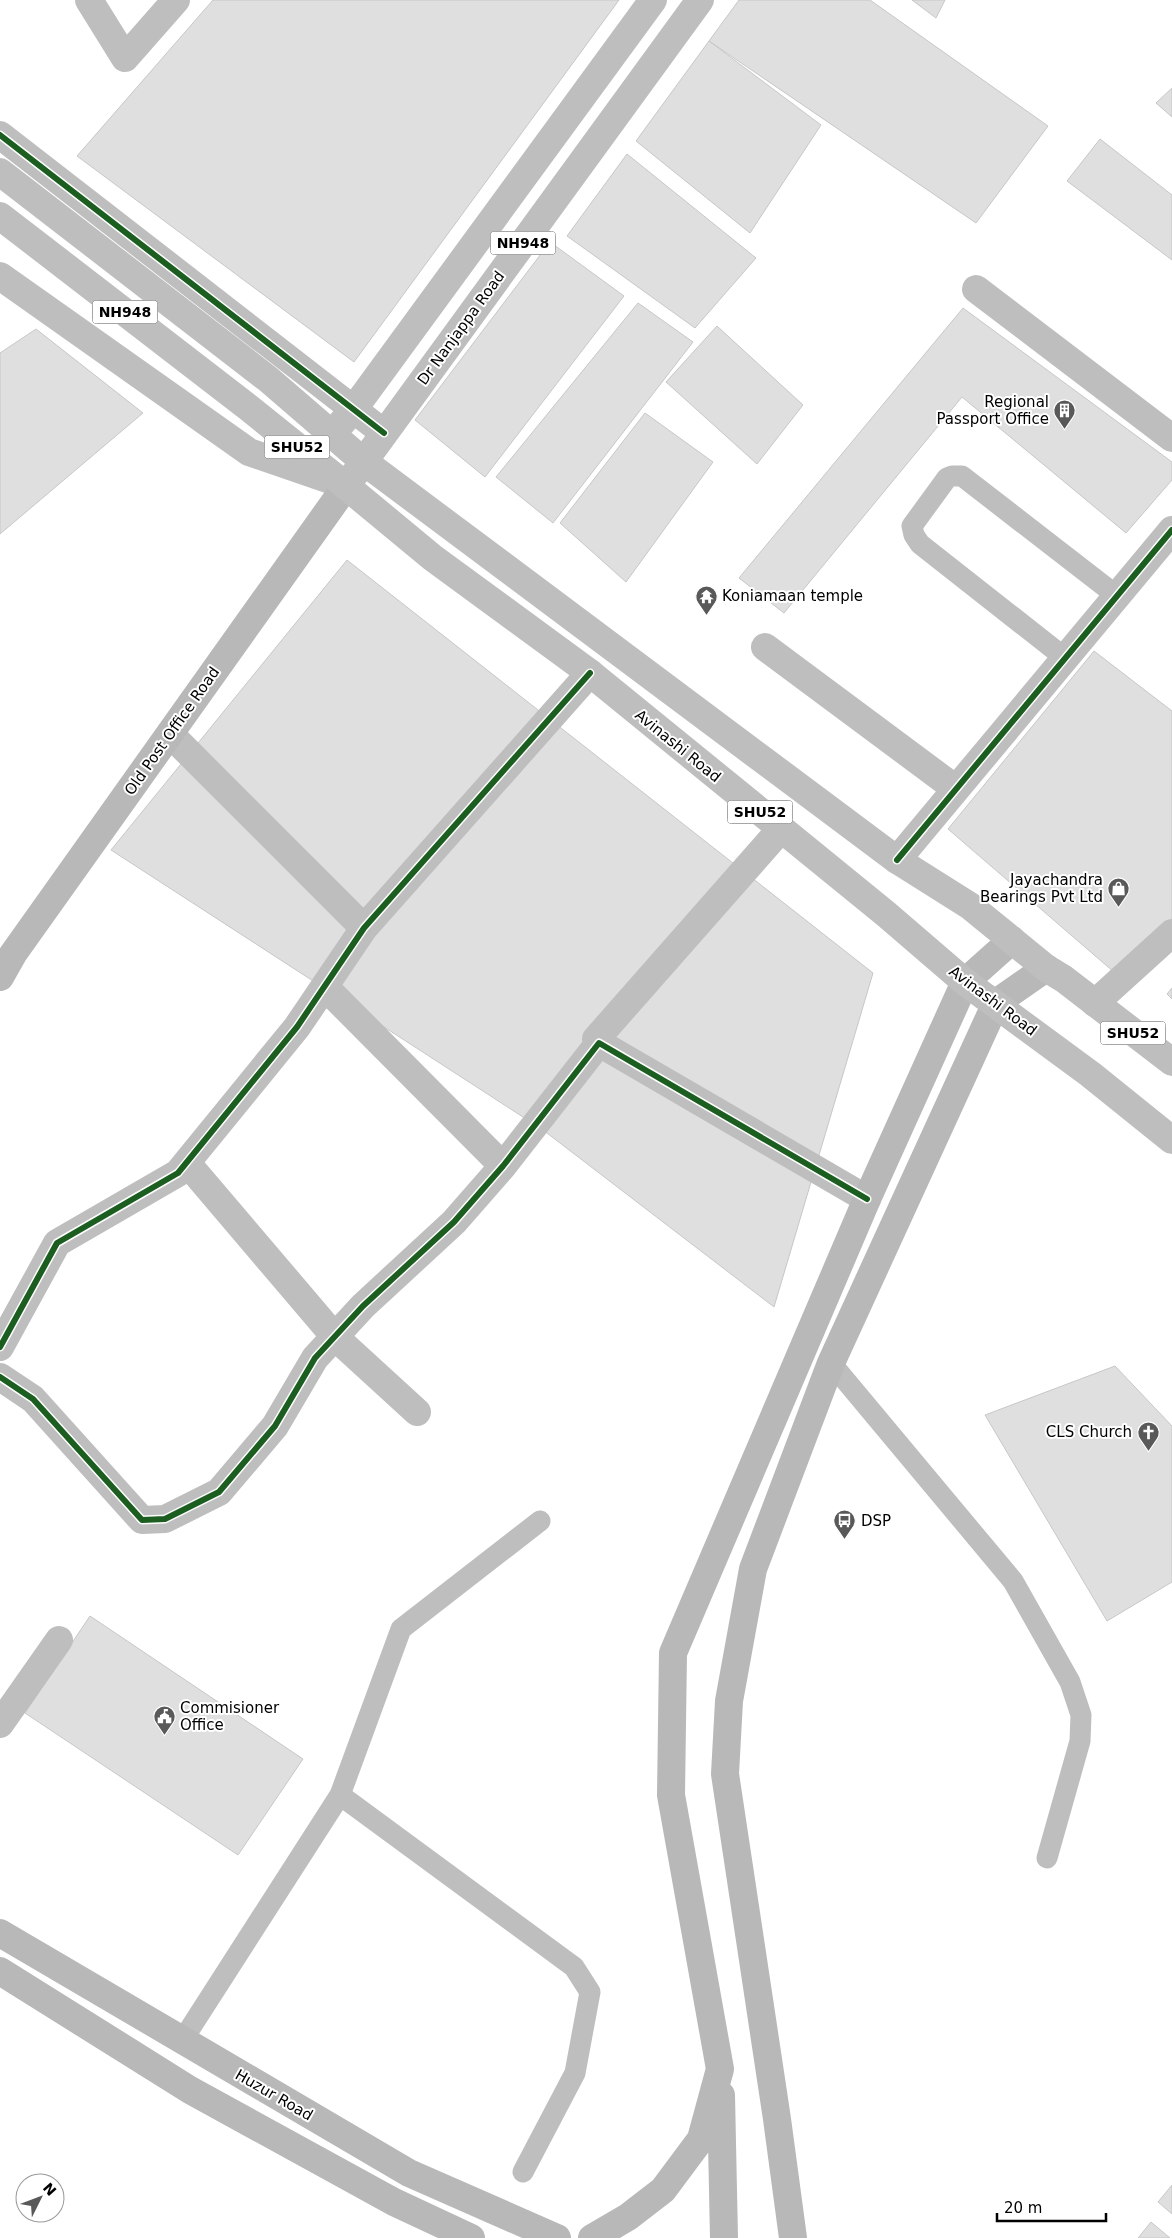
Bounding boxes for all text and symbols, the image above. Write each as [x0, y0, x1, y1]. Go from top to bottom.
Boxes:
road number: NH948 [490, 232, 556, 254]
street label: Dr Nanjappa Road [414, 268, 508, 388]
road number: NH948 [92, 300, 158, 324]
place label: Regional Passport Office [937, 393, 1049, 428]
building icon: Regional Passport Office [1053, 399, 1077, 430]
road number: SHU52 [264, 436, 330, 458]
temple icon: Koniamaan temple [694, 584, 718, 615]
place label: Koniamaan temple [722, 587, 863, 605]
street label: Old Post Office Road [121, 663, 223, 799]
street label: Avinashi Road [632, 706, 724, 786]
road number: SHU52 [728, 800, 792, 824]
place label: Jayachandra Bearings Pvt Ltd [980, 871, 1103, 906]
shop icon: Jayachandra Bearings Pvt Ltd [1107, 877, 1131, 908]
street label: Avinashi Road [946, 962, 1040, 1040]
road number: SHU52 [1100, 1021, 1166, 1044]
church icon: CLS Church [1136, 1420, 1160, 1451]
place label: CLS Church [1046, 1423, 1132, 1441]
bus stop icon: DSP [833, 1509, 857, 1540]
place label: DSP [861, 1512, 891, 1530]
place label: Commisioner Office [180, 1699, 280, 1734]
public building icon: Commisioner Office [152, 1705, 176, 1736]
street label: Huzur Road [232, 2066, 316, 2124]
north arrow [15, 2173, 65, 2223]
text: N [40, 2180, 60, 2199]
scale bar [997, 2190, 1106, 2222]
text: 20 m [1004, 2199, 1042, 2217]

